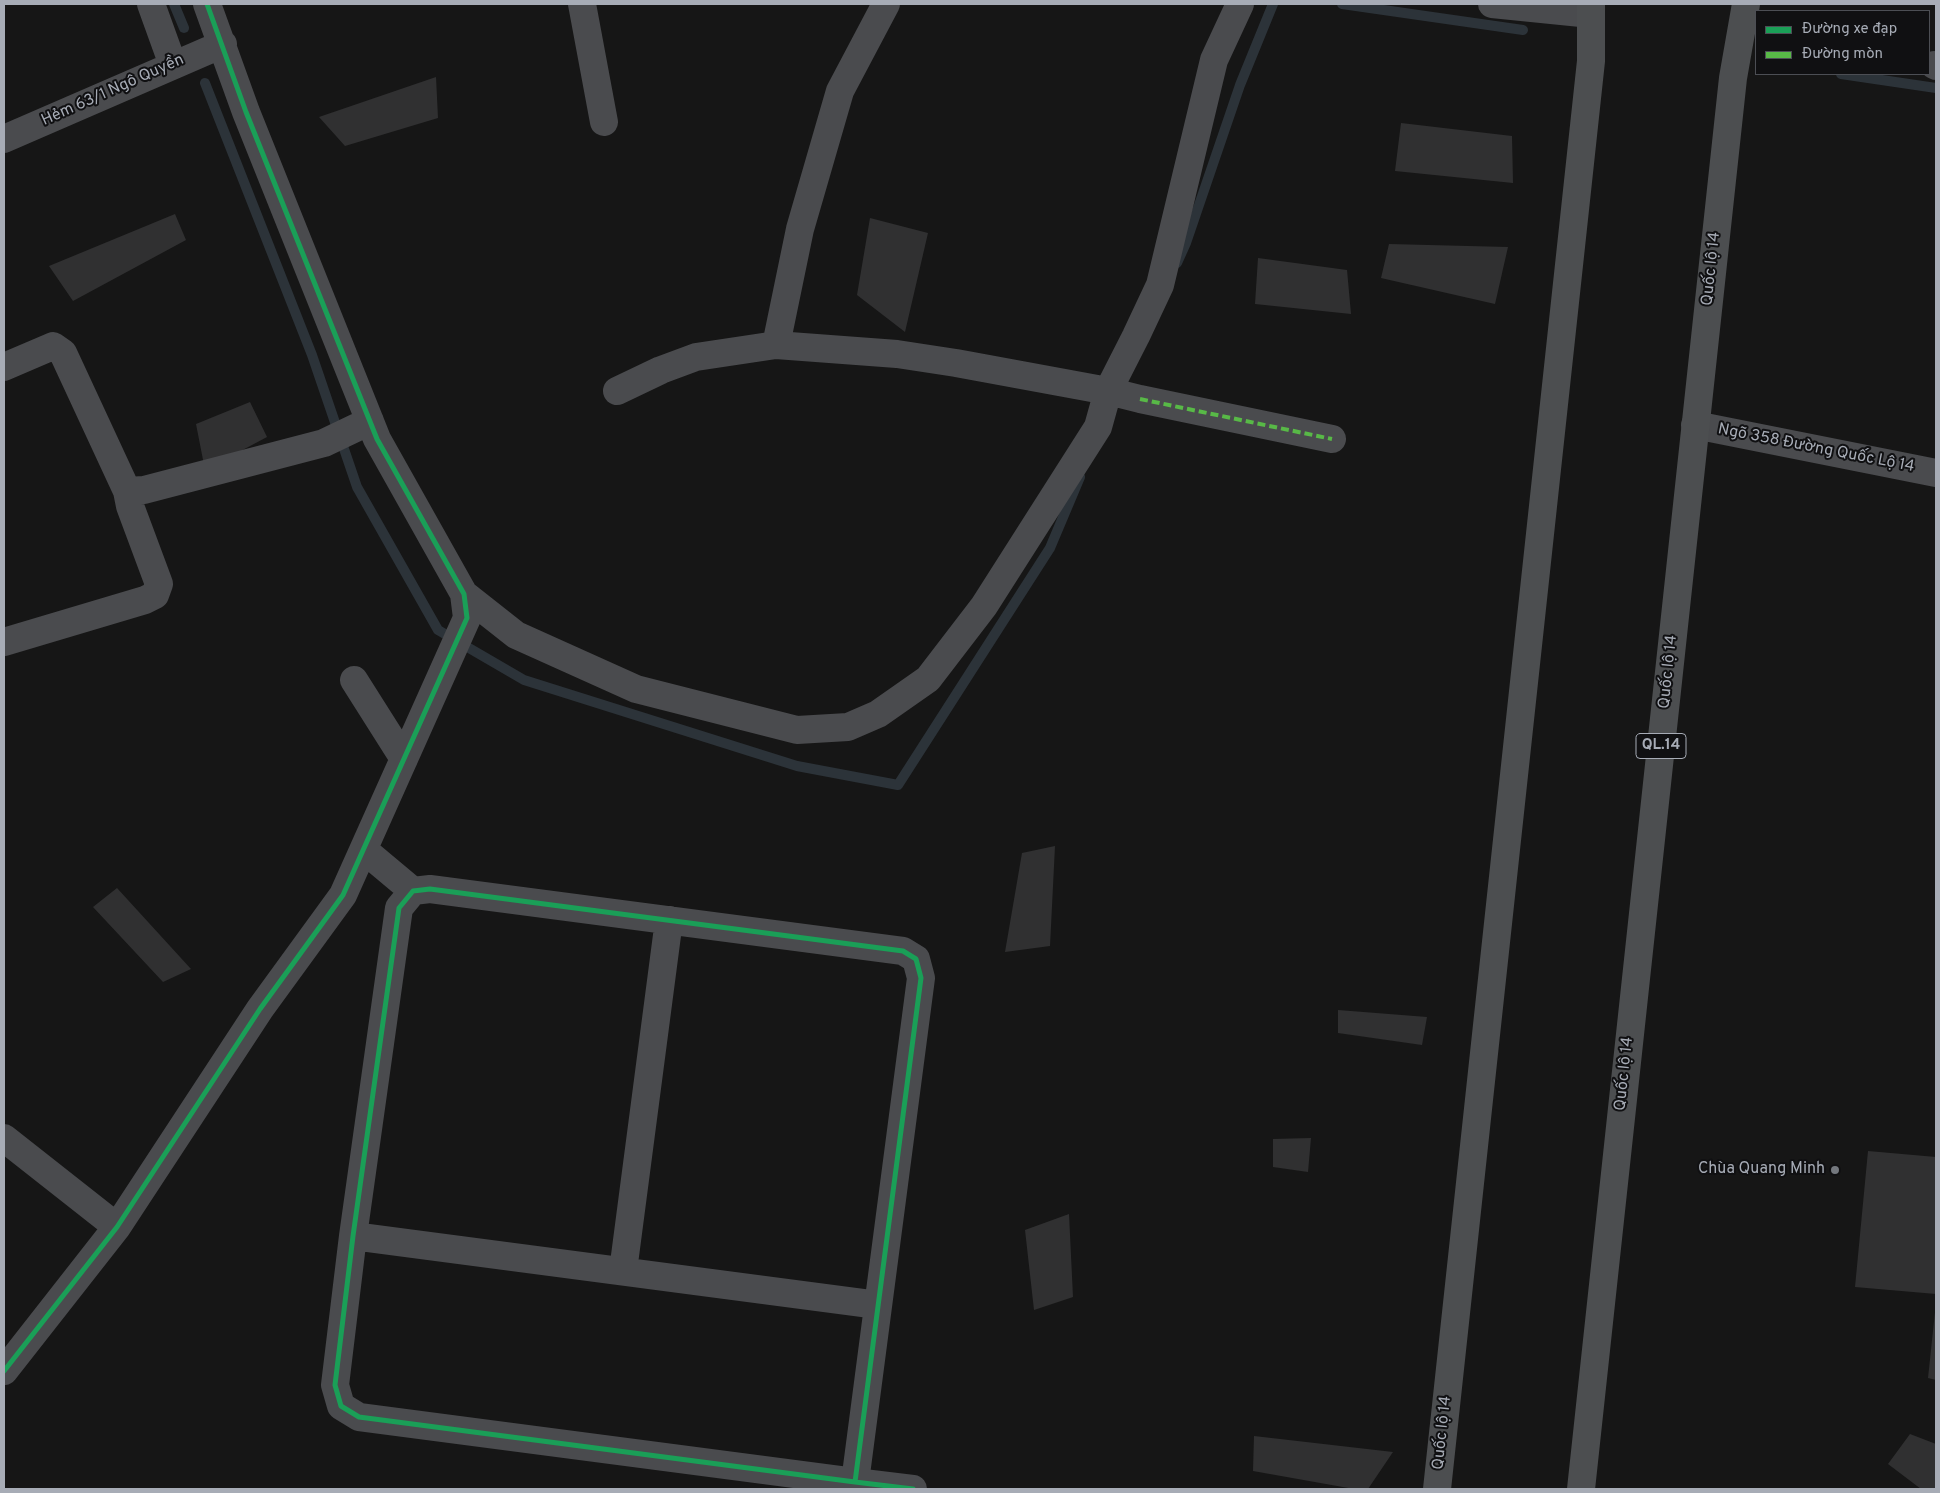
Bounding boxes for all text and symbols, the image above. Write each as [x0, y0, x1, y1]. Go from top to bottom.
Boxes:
legend [1755, 10, 1930, 75]
text: Đường xe đạp [1802, 20, 1897, 39]
text: Đường mòn [1802, 45, 1883, 64]
street label: Hẻm 63/1 Ngô Quyền [39, 51, 187, 131]
street label: Quốc lộ 14 [1699, 231, 1725, 307]
street label: Ngõ 358 Đường Quốc Lộ 14 [1716, 421, 1916, 477]
street label: Quốc lộ 14 [1656, 634, 1682, 710]
road number: QL.14 [1636, 734, 1686, 758]
street label: Quốc lộ 14 [1612, 1036, 1638, 1112]
place label: Chùa Quang Minh [1698, 1160, 1825, 1180]
marker: Chùa Quang Minh [1829, 1164, 1841, 1176]
street label: Quốc lộ 14 [1430, 1395, 1456, 1471]

